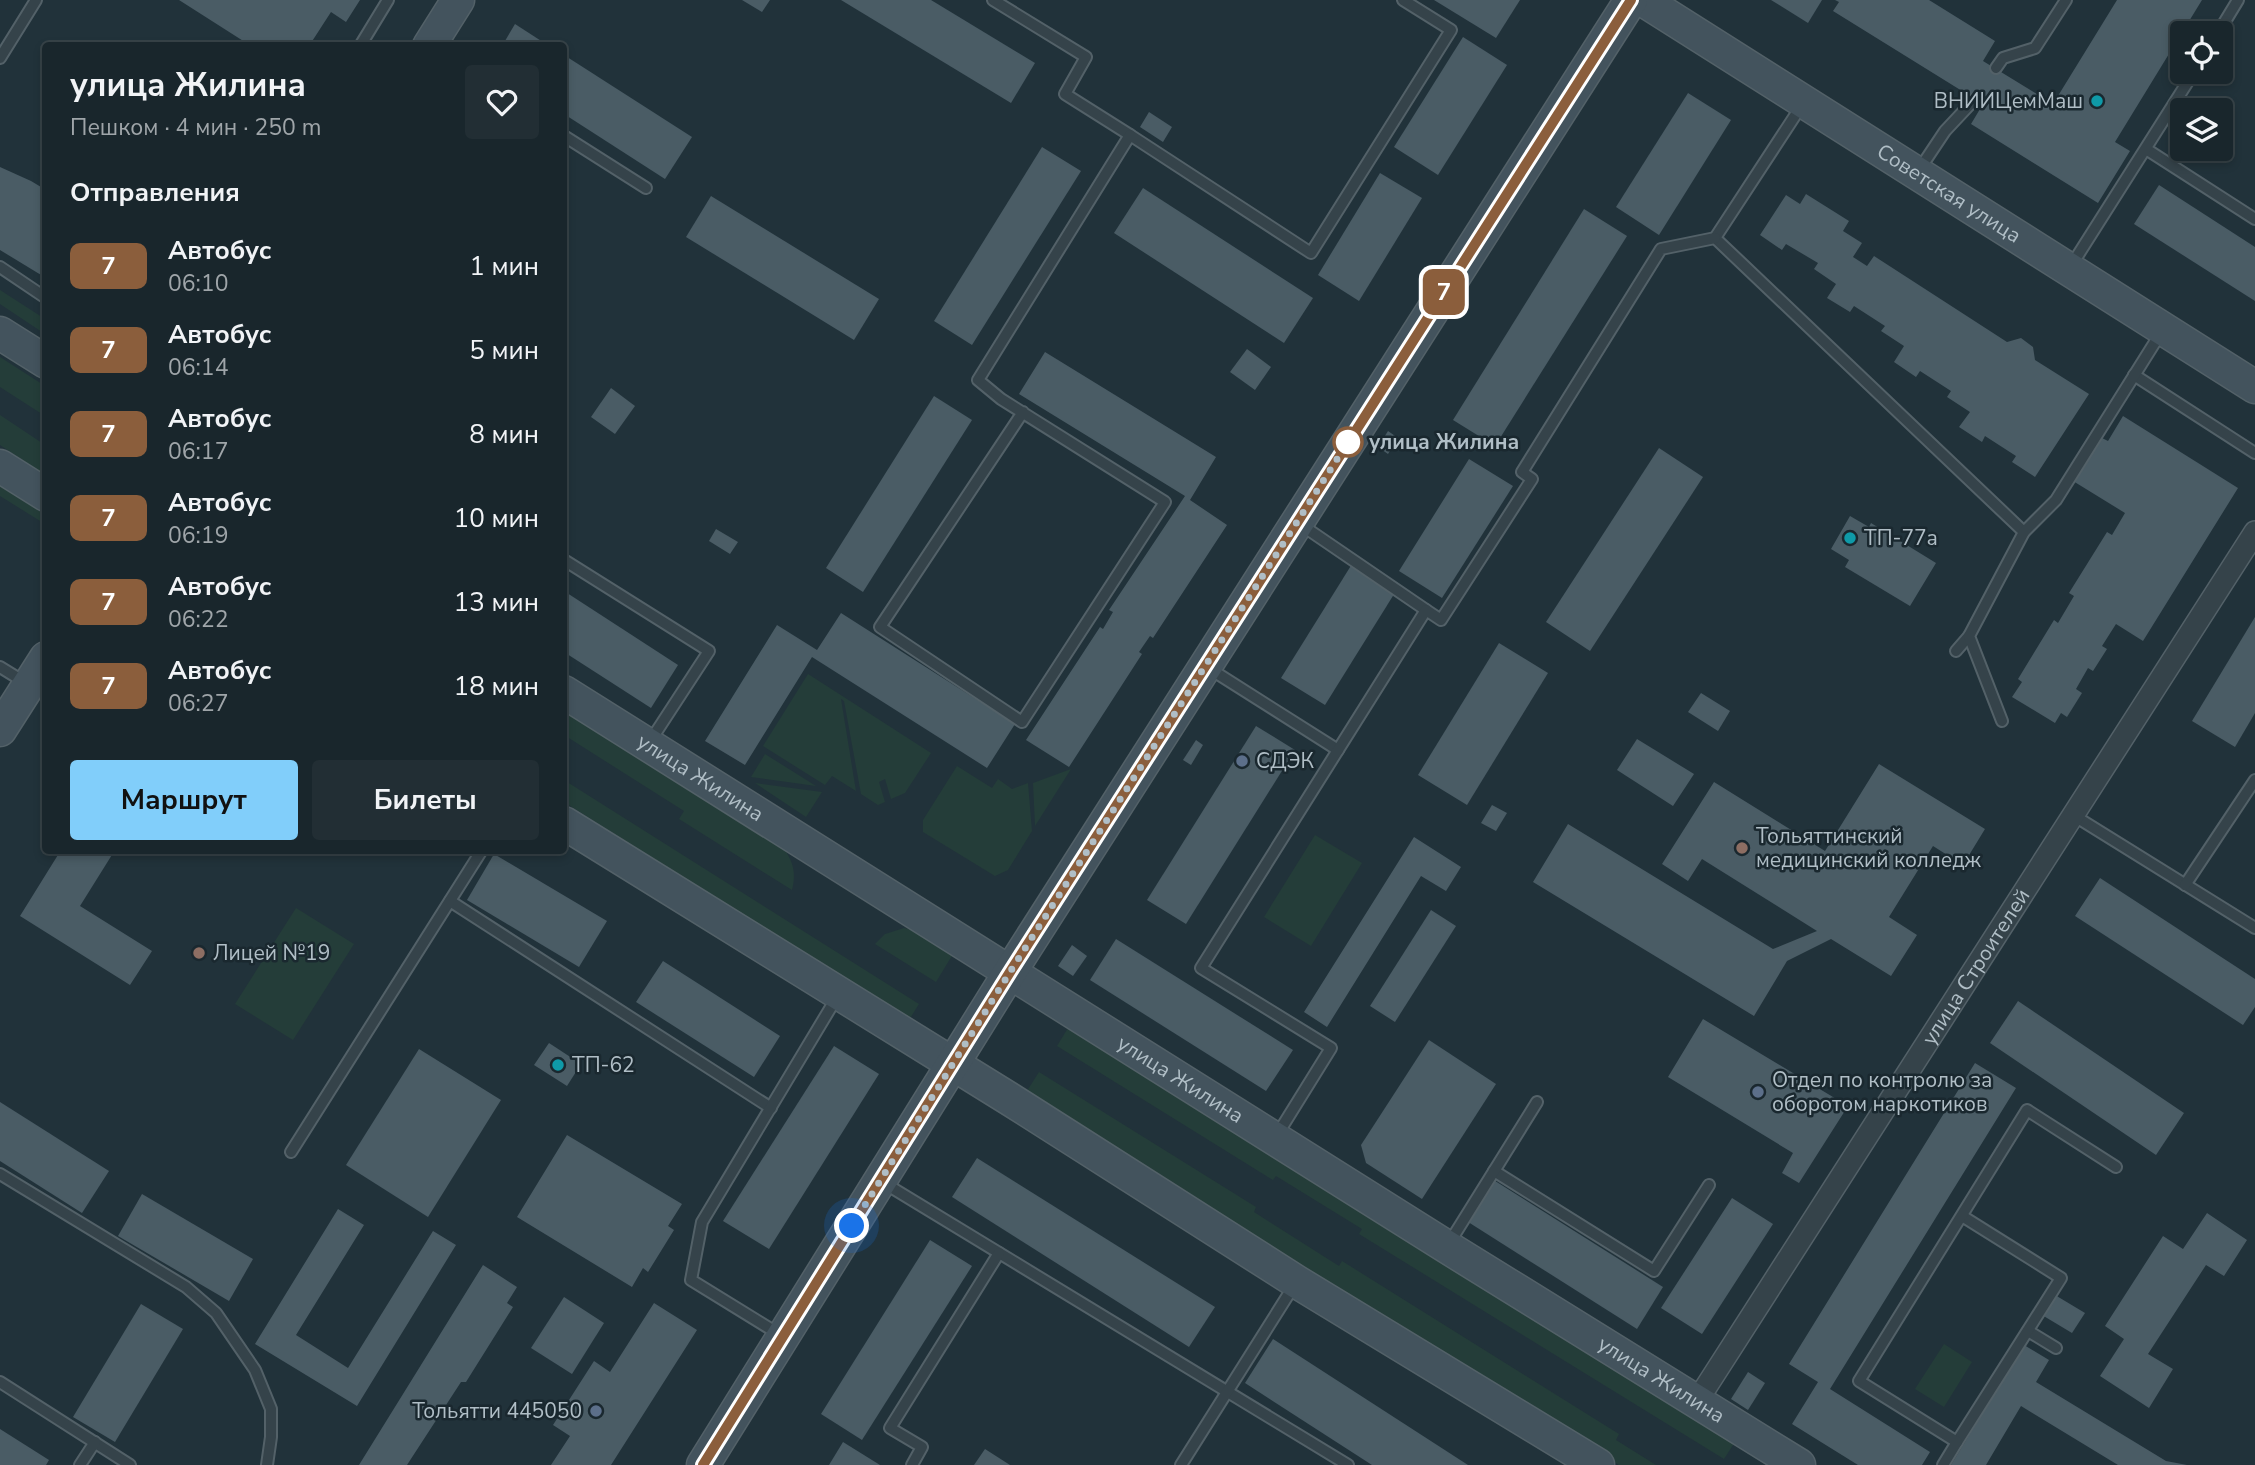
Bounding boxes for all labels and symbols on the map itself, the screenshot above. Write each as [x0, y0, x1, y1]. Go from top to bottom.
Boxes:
place label: ВНИИЦемМаш [1934, 87, 2083, 115]
marker: ВНИИЦемМаш [2089, 93, 2105, 109]
street label: Советская улица [1871, 137, 2026, 250]
line badge: 7 [1421, 269, 1467, 315]
marker: улица Жилина [1333, 427, 1363, 457]
place label: улица Жилина [1369, 428, 1519, 456]
place label: ТП-77а [1864, 524, 1938, 552]
marker: ТП-77а [1842, 530, 1858, 546]
street label: улица Жилина [632, 727, 769, 828]
place label: СДЭК [1256, 747, 1315, 775]
marker: СДЭК [1234, 753, 1250, 769]
place label: Тольяттинский медицинский колледж [1756, 822, 1982, 874]
marker: Тольяттинский медицинский колледж [1734, 840, 1750, 856]
street label: улица Строителей [1915, 883, 2036, 1050]
place label: Лицей №19 [213, 939, 330, 967]
marker: Лицей №19 [191, 945, 207, 961]
street label: улица Жилина [1112, 1029, 1249, 1130]
place label: ТП-62 [572, 1051, 635, 1079]
marker: ТП-62 [550, 1057, 566, 1073]
place label: Отдел по контролю за оборотом наркотиков [1772, 1066, 1992, 1118]
marker: Отдел по контролю за оборотом наркотиков [1750, 1084, 1766, 1100]
your location [834, 1208, 869, 1243]
street label: улица Жилина [1592, 1330, 1730, 1430]
place label: Тольятти 445050 [412, 1397, 582, 1425]
marker: Тольятти 445050 [588, 1403, 604, 1419]

